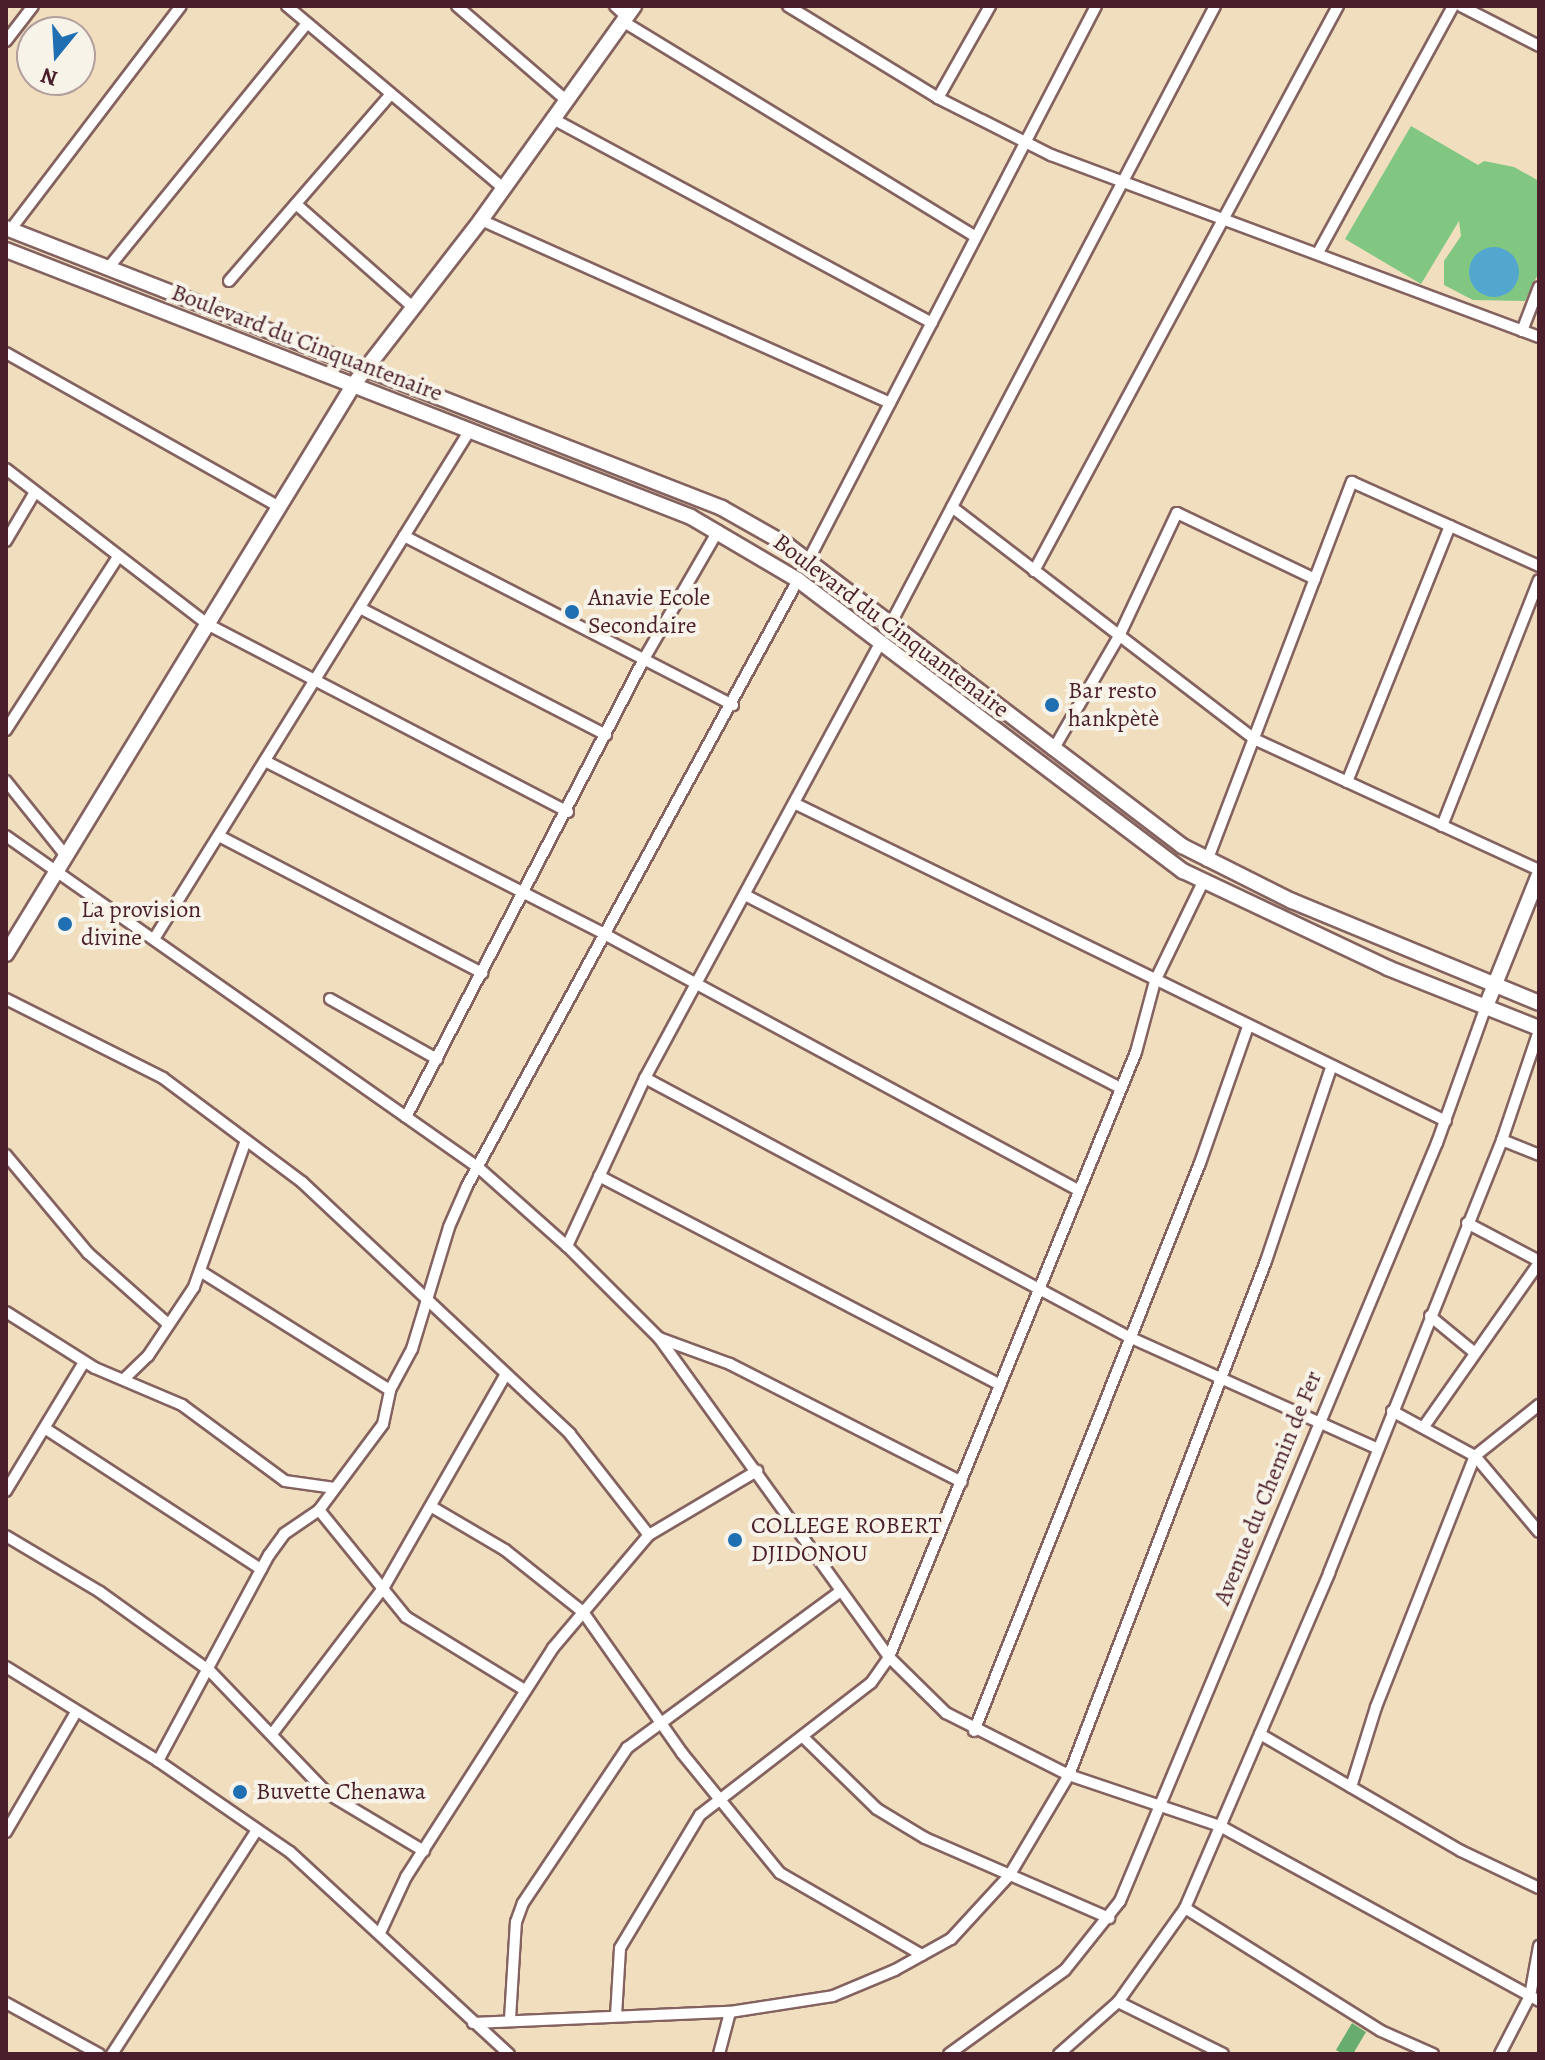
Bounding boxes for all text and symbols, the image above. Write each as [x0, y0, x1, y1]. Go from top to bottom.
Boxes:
north arrow [16, 16, 96, 96]
text: N [37, 60, 61, 94]
street label: Boulevard du Cinquantenaire [167, 278, 447, 408]
street label: Boulevard du Cinquantenaire [767, 528, 1015, 724]
place label: Anavie Ecole Secondaire [588, 584, 710, 640]
marker: Anavie Ecole Secondaire [563, 603, 581, 621]
place label: Bar resto hankpètè [1068, 677, 1159, 733]
marker: Bar resto hankpètè [1043, 696, 1061, 714]
place label: La provision divine [81, 896, 201, 952]
marker: La provision divine [56, 915, 74, 933]
street label: Avenue du Chemin de Fer [1208, 1367, 1328, 1609]
place label: COLLEGE ROBERT DJIDONOU [751, 1512, 942, 1568]
marker: COLLEGE ROBERT DJIDONOU [726, 1531, 744, 1549]
place label: Buvette Chenawa [256, 1778, 426, 1806]
marker: Buvette Chenawa [231, 1783, 249, 1801]

